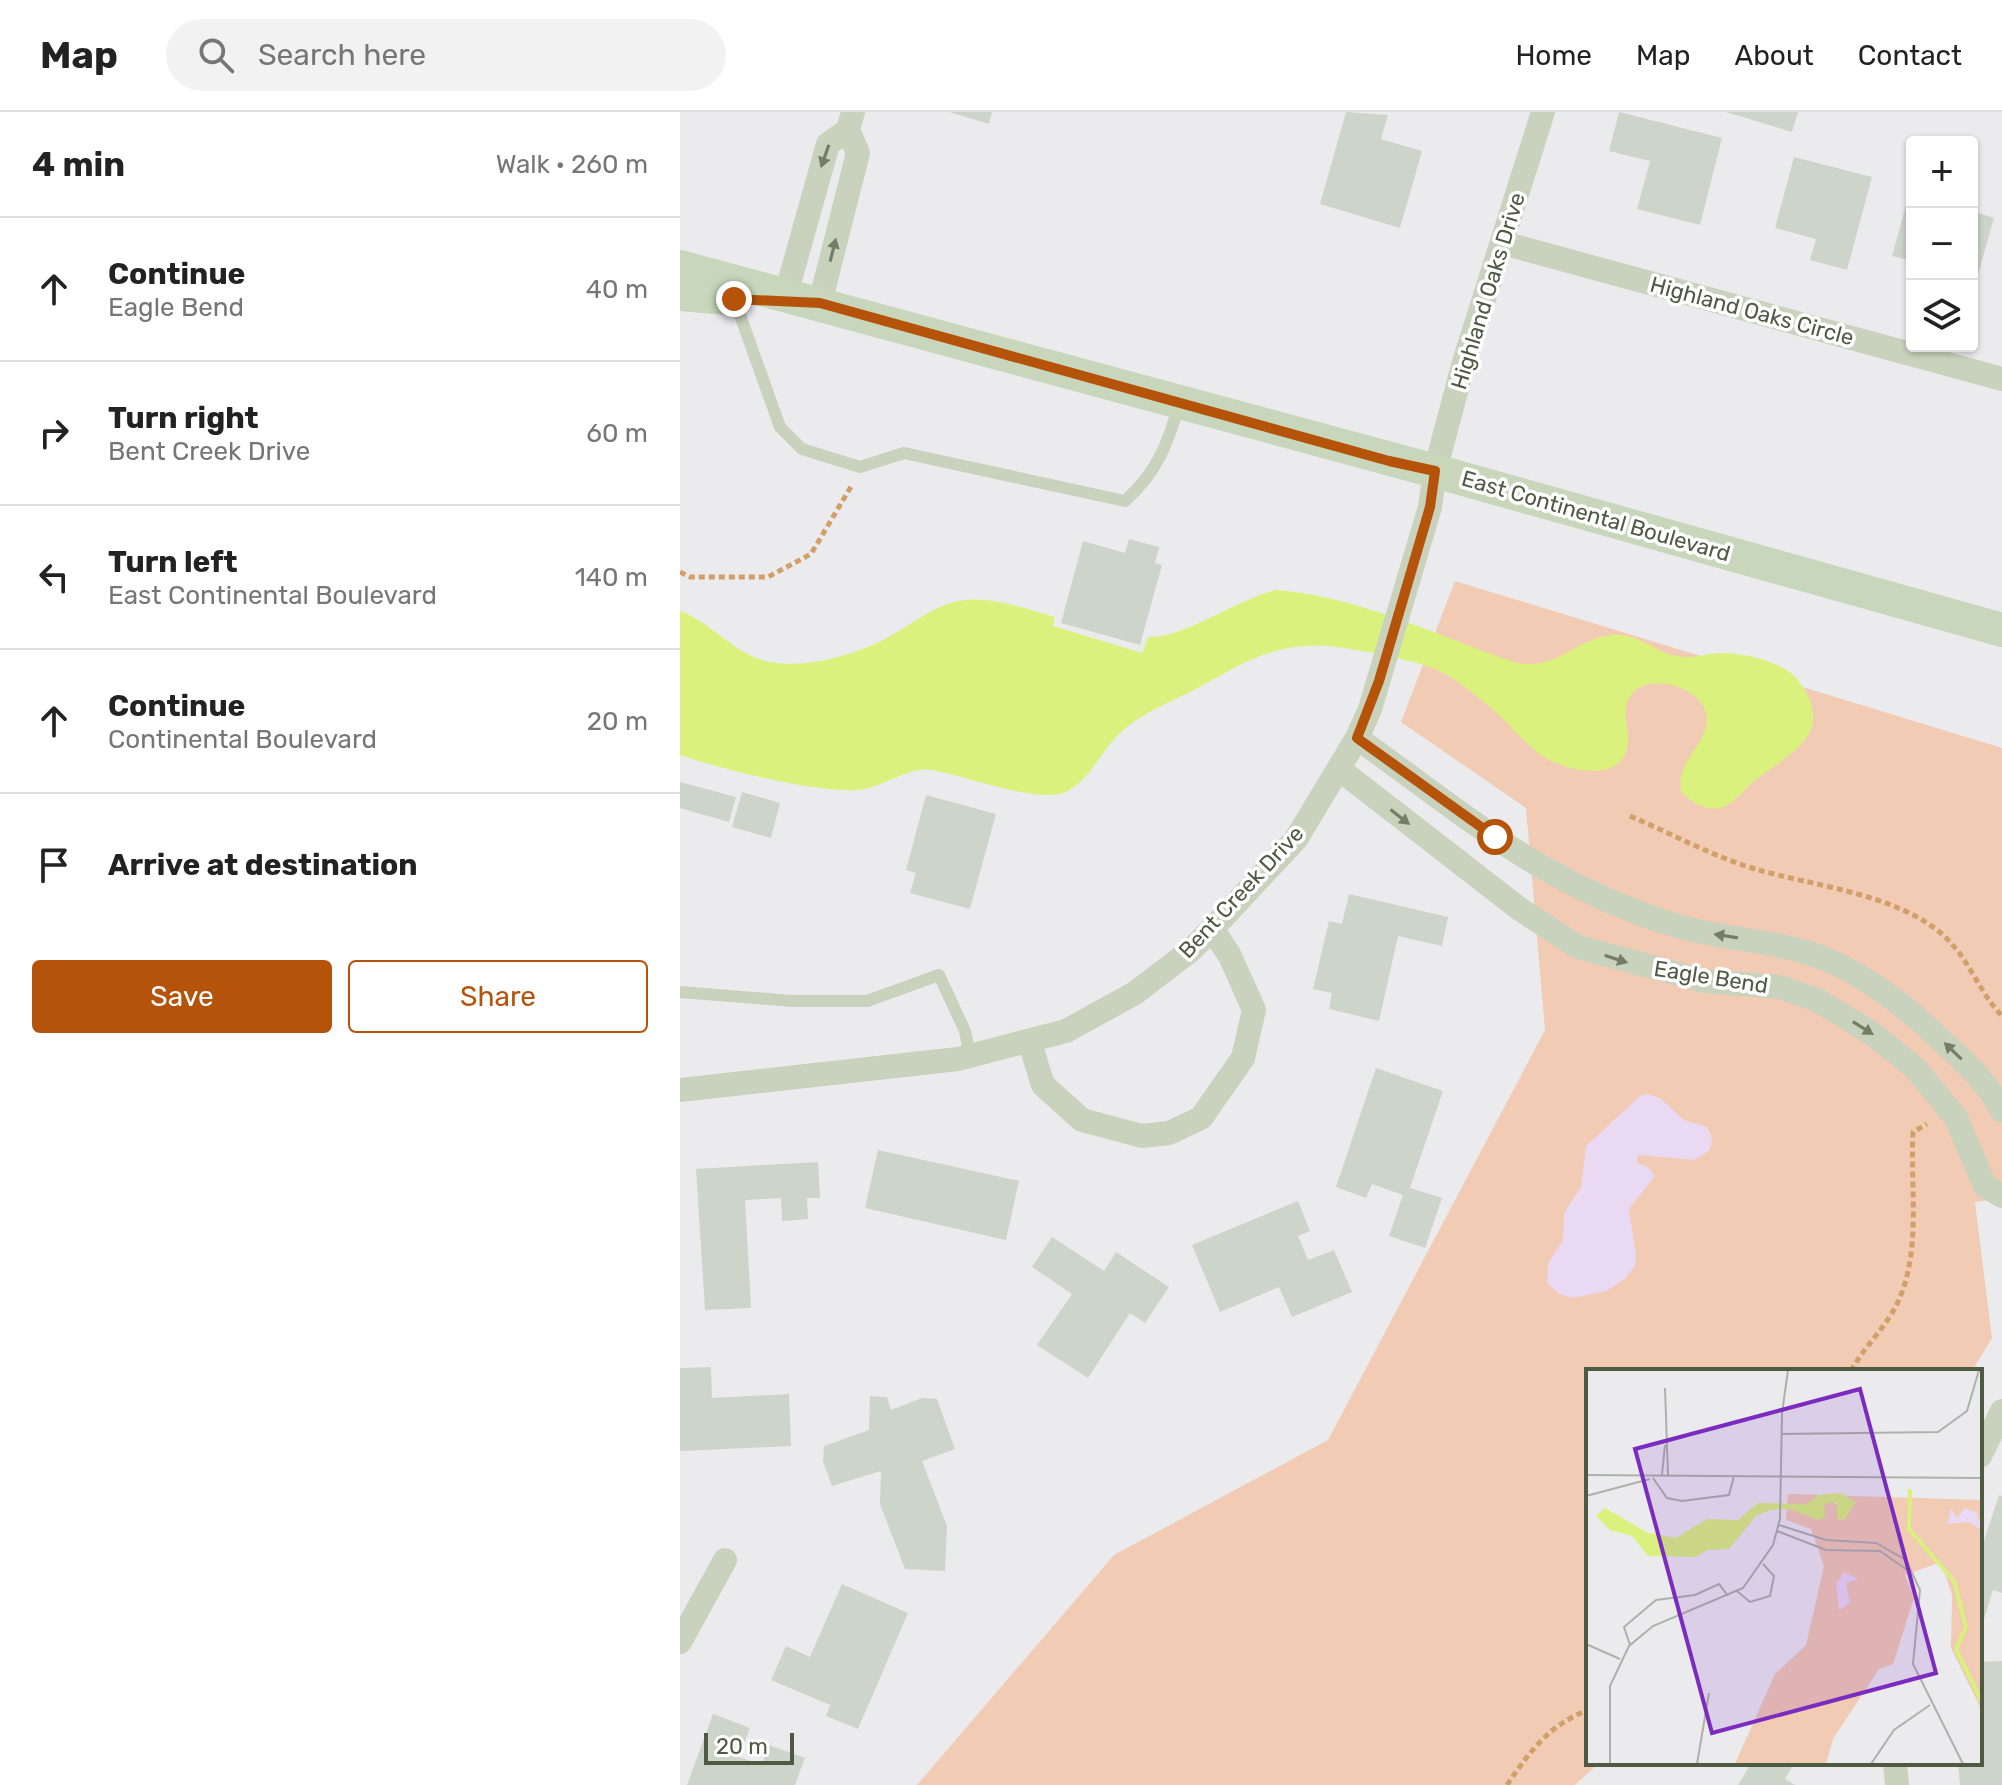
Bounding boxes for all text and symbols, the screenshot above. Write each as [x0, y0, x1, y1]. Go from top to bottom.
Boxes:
search box [166, 19, 726, 91]
text: Map [40, 32, 118, 78]
icon: search [194, 33, 238, 77]
text: Search here [258, 37, 426, 73]
text: Home [1515, 39, 1592, 72]
text: Map [1636, 39, 1690, 72]
text: About [1734, 39, 1814, 72]
text: Contact [1858, 39, 1962, 72]
map controls [1906, 136, 1978, 352]
button: + [1906, 136, 1978, 208]
text: 4 min [32, 144, 125, 185]
one-way arrow [819, 144, 831, 168]
text: Walk · 260 m [496, 149, 648, 180]
street label: Highland Oaks Drive [1445, 189, 1531, 393]
button: − [1906, 208, 1978, 280]
one-way arrow [828, 238, 840, 263]
text: Continue [108, 256, 245, 292]
icon: ahead [32, 267, 76, 311]
street label: Highland Oaks Circle [1647, 271, 1857, 351]
text: 40 m [586, 274, 648, 305]
button: layers [1906, 280, 1978, 352]
route end [716, 281, 752, 317]
text: Eagle Bend [108, 292, 244, 323]
text: Turn right [108, 400, 259, 436]
icon: right [32, 411, 76, 455]
text: 60 m [586, 418, 648, 449]
text: Bent Creek Drive [108, 436, 310, 467]
street label: East Continental Boulevard [1459, 465, 1733, 567]
text: Turn left [108, 544, 238, 580]
icon: left [32, 555, 76, 599]
text: 140 m [575, 562, 648, 593]
text: East Continental Boulevard [108, 580, 437, 611]
text: Continue [108, 688, 245, 724]
icon: ahead [32, 699, 76, 743]
text: 20 m [587, 706, 648, 737]
text: Continental Boulevard [108, 724, 377, 755]
one-way arrow [1390, 808, 1411, 824]
route start [1477, 819, 1513, 855]
street label: Bent Creek Drive [1173, 820, 1309, 964]
icon: arrive [32, 843, 76, 887]
text: Arrive at destination [108, 847, 418, 883]
one-way arrow [1713, 929, 1738, 942]
one-way arrow [1604, 953, 1628, 966]
street label: Eagle Bend [1652, 955, 1770, 999]
button: Save [32, 960, 332, 1033]
button: Share [348, 960, 648, 1033]
one-way arrow [1852, 1021, 1874, 1035]
one-way arrow [1944, 1042, 1963, 1061]
inset map [1586, 1369, 1982, 1765]
scale bar [704, 1729, 794, 1765]
text: 20 m [716, 1733, 768, 1760]

